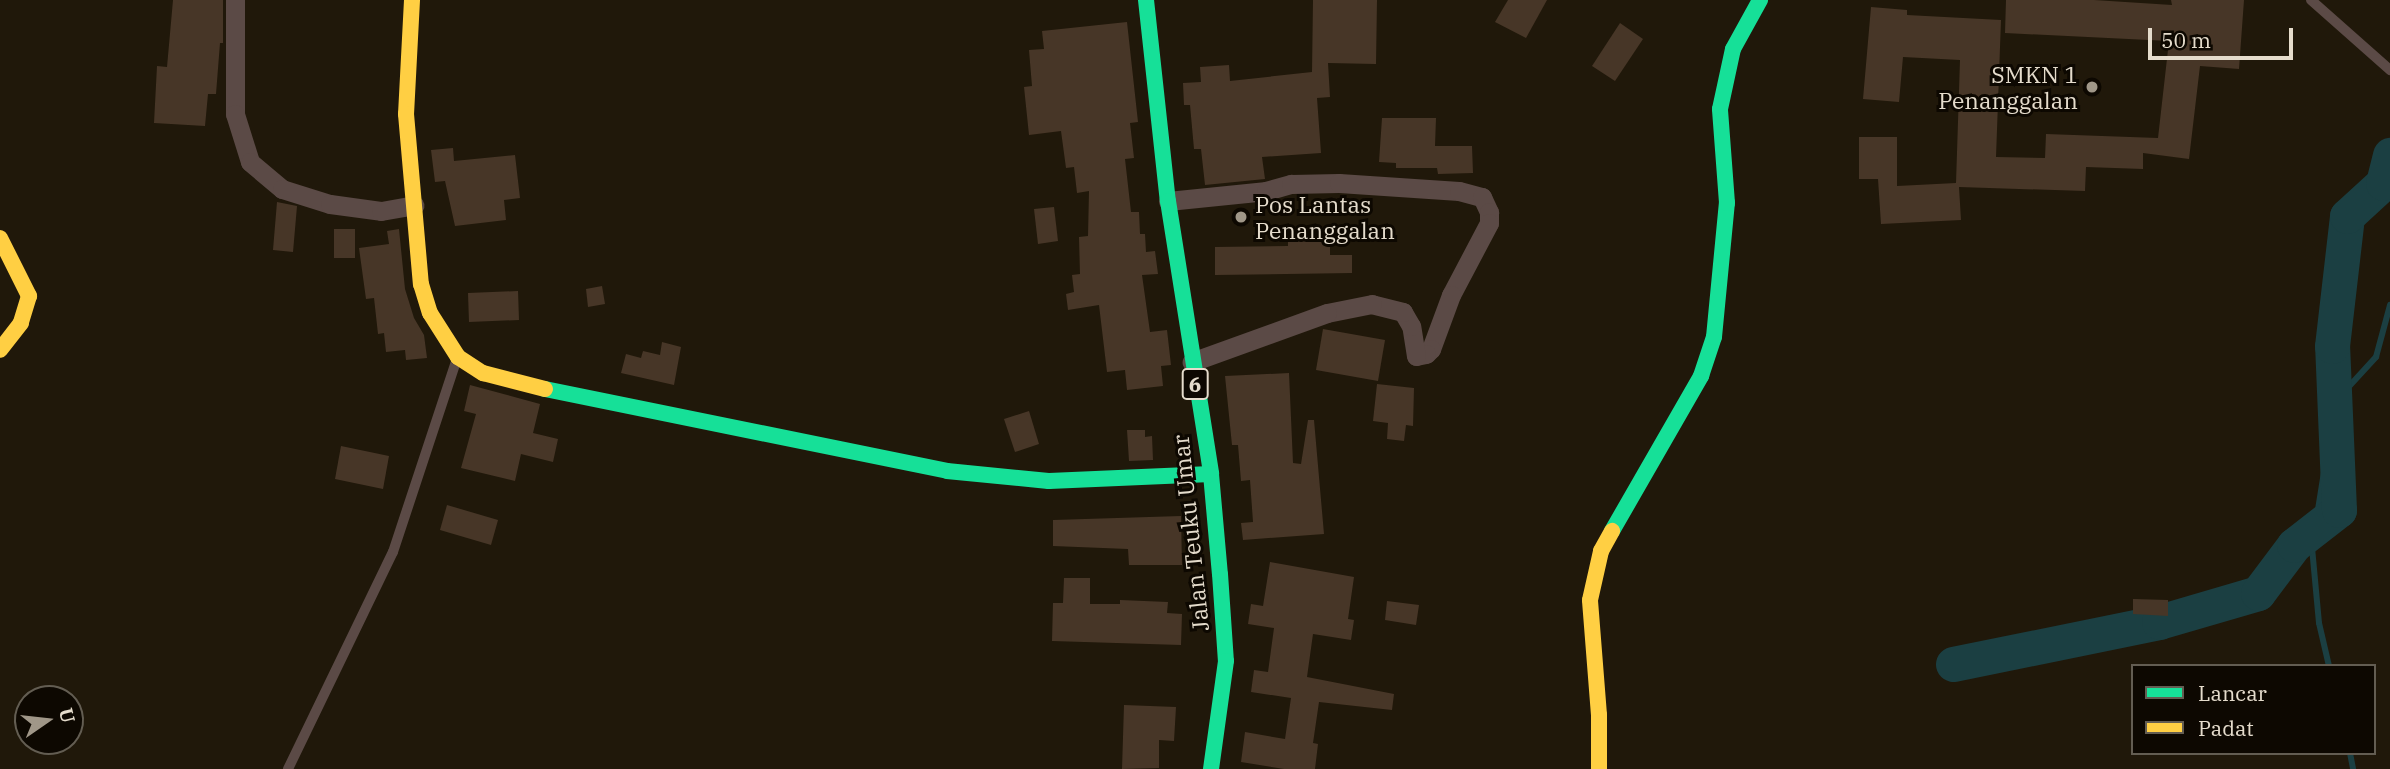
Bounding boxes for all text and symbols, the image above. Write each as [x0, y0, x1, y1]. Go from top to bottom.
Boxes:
scale bar [2152, 14, 2297, 58]
text: 50 m [2161, 26, 2211, 54]
place label: SMKN 1 Penanggalan [1938, 60, 2078, 114]
marker: SMKN 1 Penanggalan [2084, 79, 2100, 95]
place label: Pos Lantas Penanggalan [1255, 190, 1395, 244]
marker: Pos Lantas Penanggalan [1233, 209, 1249, 225]
road number: 6 [1181, 366, 1209, 402]
street label: Jalan Teuku Umar [1166, 433, 1214, 633]
legend [2131, 664, 2376, 755]
text: Lancar [2198, 679, 2267, 707]
north arrow [14, 685, 84, 755]
text: U [54, 705, 81, 725]
text: Padat [2198, 714, 2254, 742]

